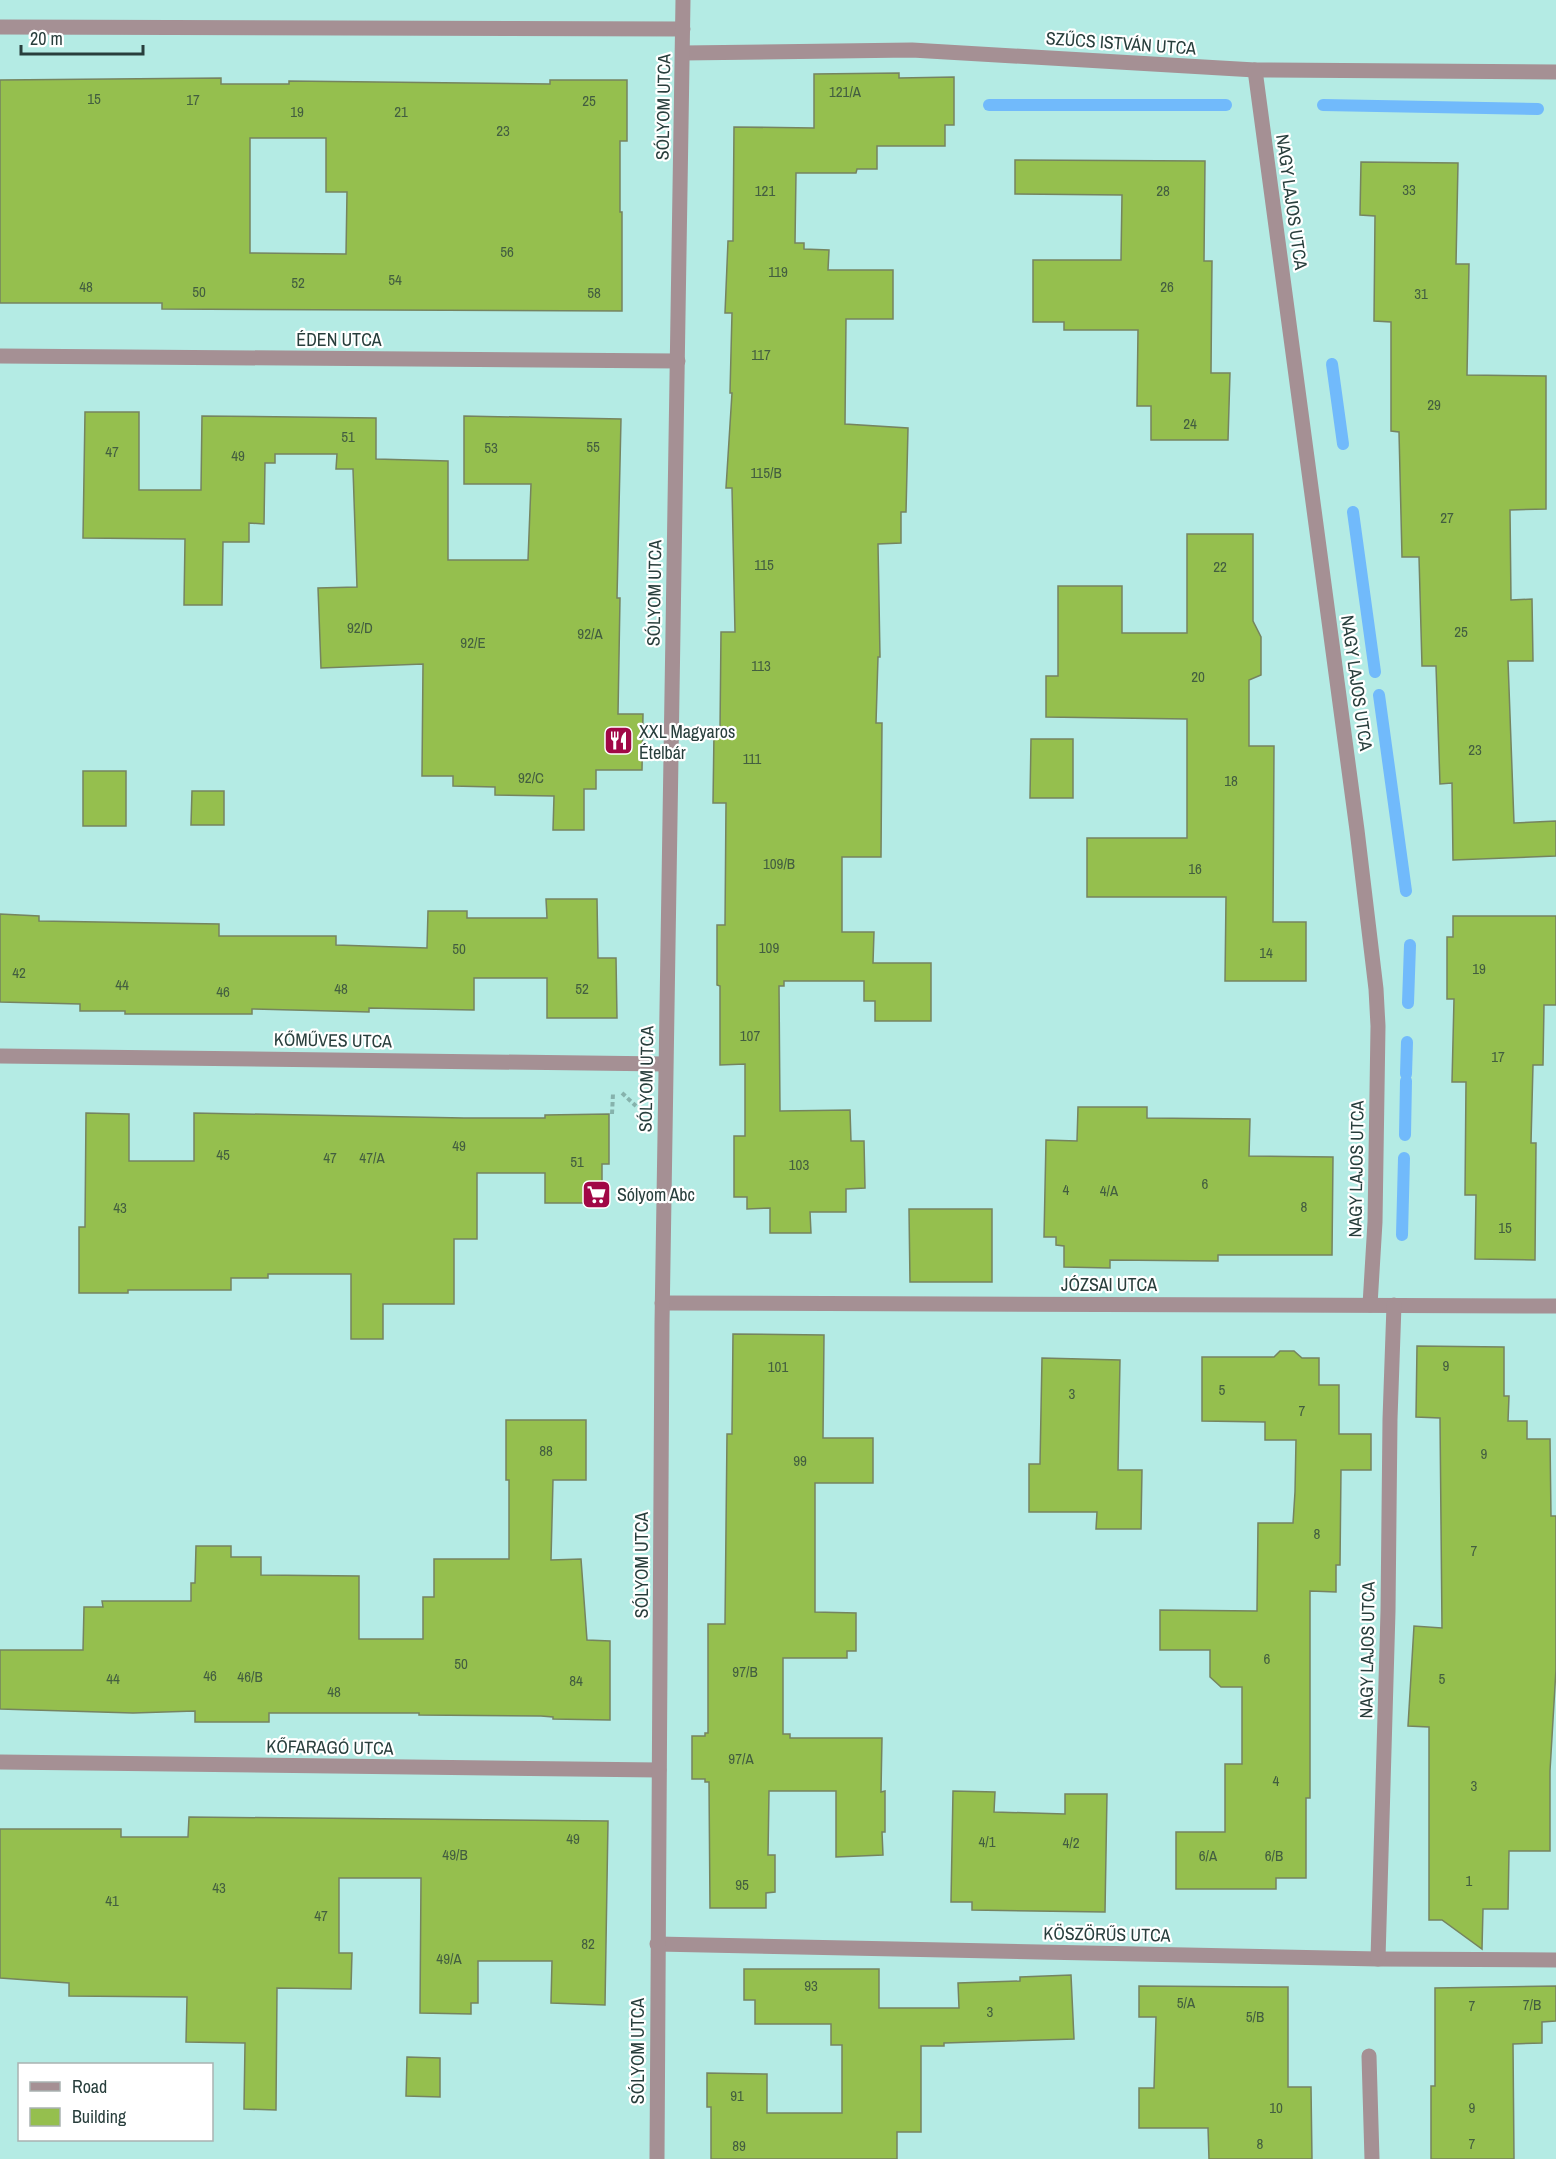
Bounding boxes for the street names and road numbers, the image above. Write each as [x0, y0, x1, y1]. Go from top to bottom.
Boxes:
street label: SZŰCS ISTVÁN UTCA [1045, 25, 1197, 61]
street label: SÓLYOM UTCA [650, 53, 676, 160]
street label: NAGY LAJOS UTCA [1270, 133, 1314, 272]
street label: ÉDEN UTCA [296, 327, 382, 352]
street label: SÓLYOM UTCA [641, 539, 667, 646]
street label: NAGY LAJOS UTCA [1335, 614, 1379, 753]
street label: SÓLYOM UTCA [633, 1025, 659, 1132]
street label: KŐMŰVES UTCA [274, 1026, 392, 1054]
street label: NAGY LAJOS UTCA [1342, 1100, 1370, 1238]
street label: JÓZSAI UTCA [1061, 1272, 1157, 1297]
street label: SÓLYOM UTCA [629, 1512, 654, 1618]
street label: NAGY LAJOS UTCA [1353, 1581, 1381, 1719]
street label: KŐFARAGÓ UTCA [266, 1733, 394, 1761]
street label: KÖSZÖRŰS UTCA [1043, 1920, 1171, 1948]
street label: SÓLYOM UTCA [625, 1998, 650, 2104]

